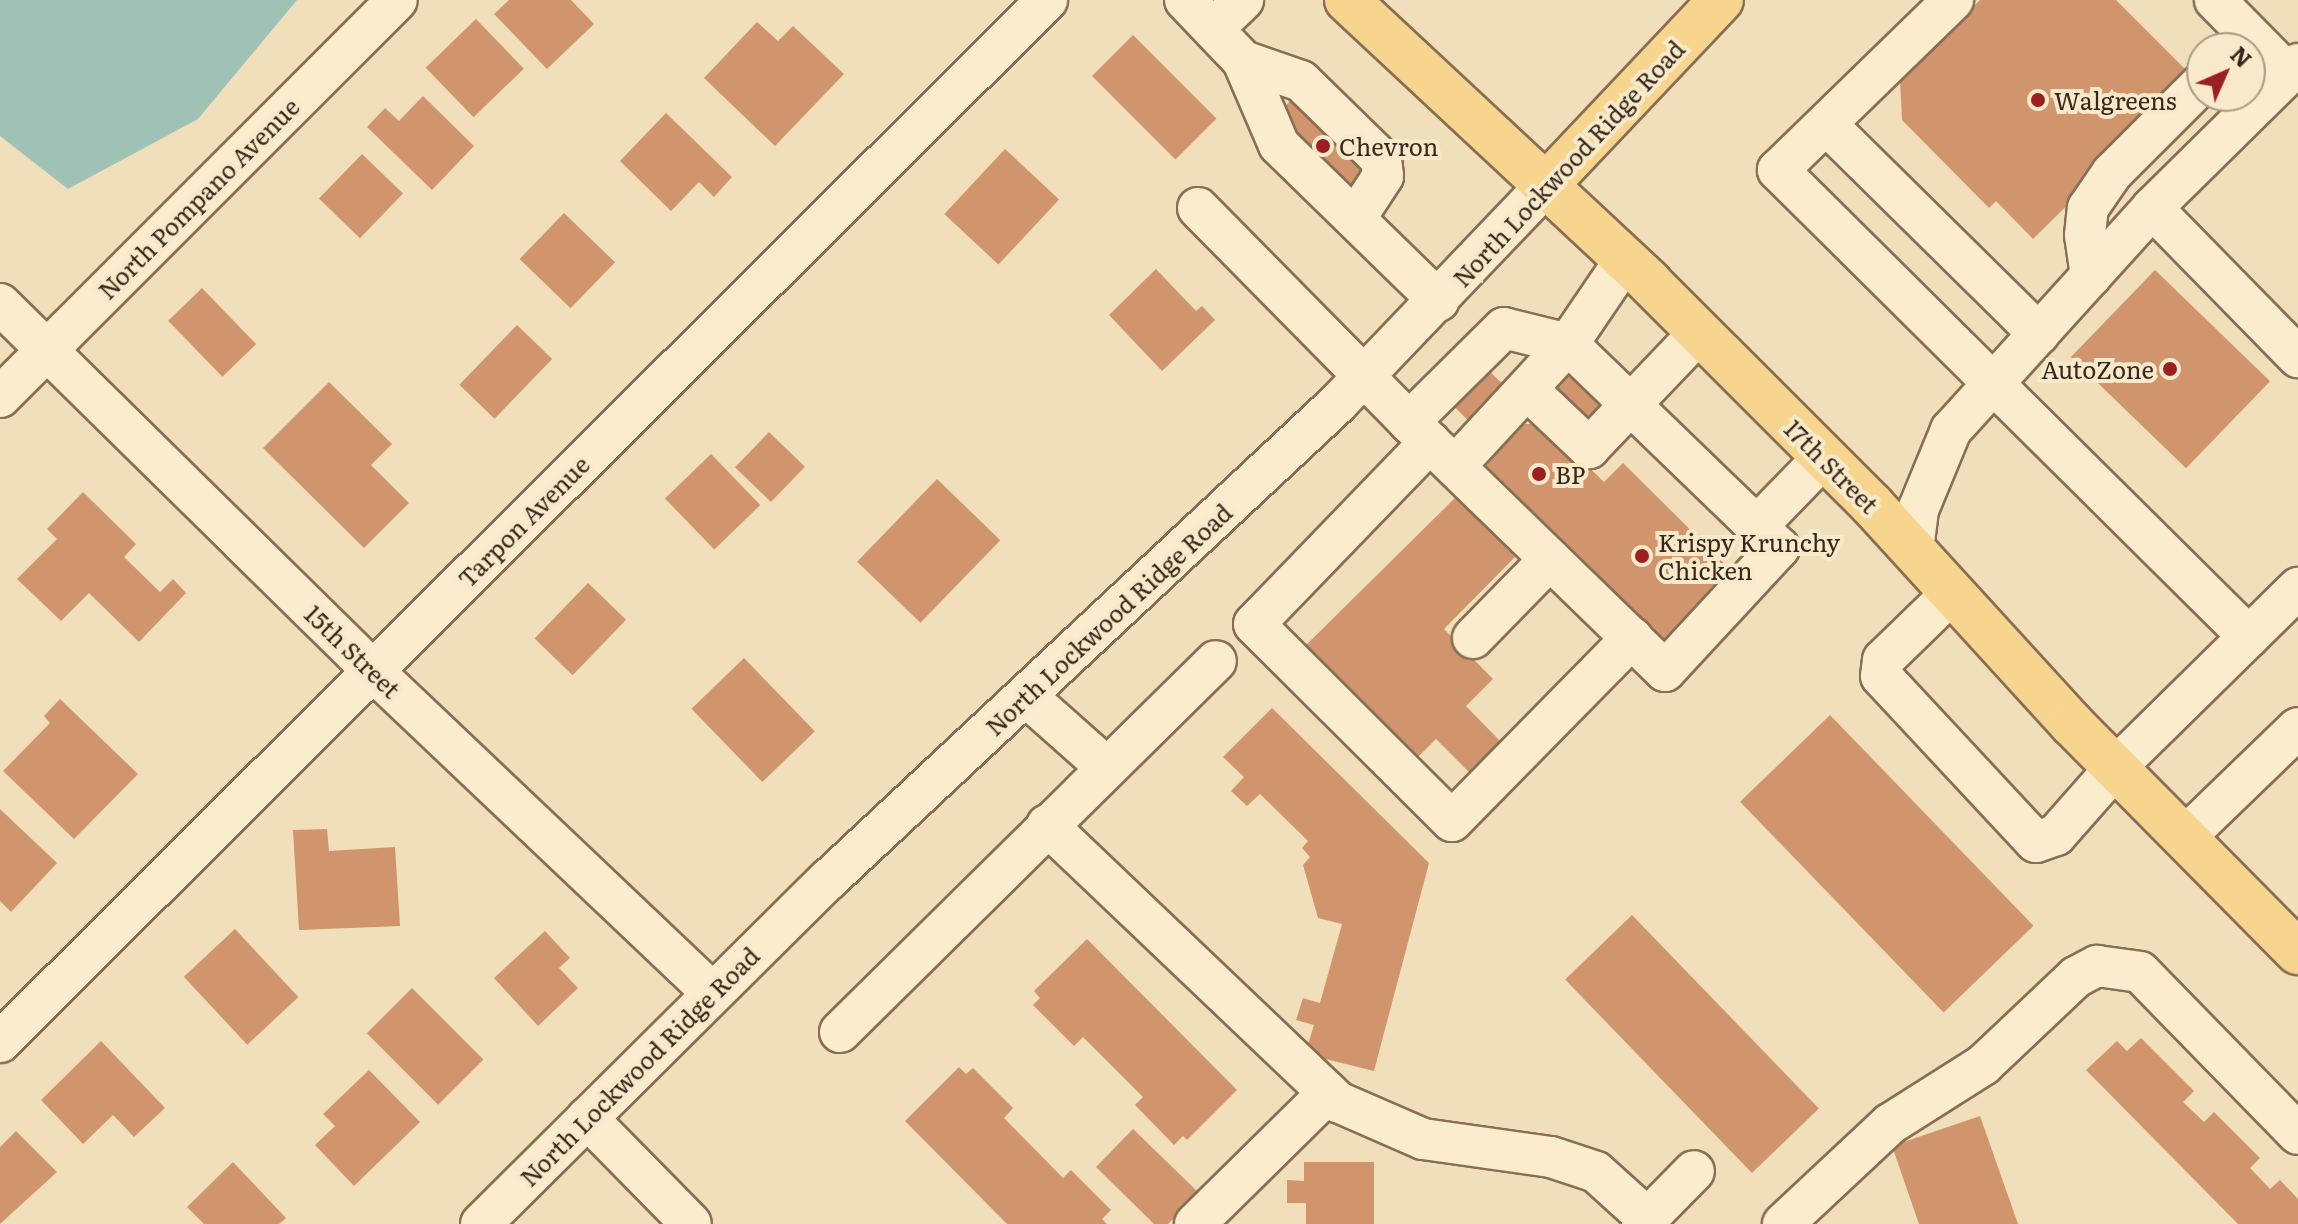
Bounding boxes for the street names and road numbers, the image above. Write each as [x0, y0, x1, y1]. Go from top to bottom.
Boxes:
street label: North Lockwood Ridge Road [1446, 34, 1690, 292]
street label: North Pompano Avenue [92, 92, 304, 304]
street label: 17th Street [1779, 413, 1885, 519]
street label: Tarpon Avenue [451, 449, 595, 593]
street label: North Lockwood Ridge Road [979, 497, 1237, 741]
street label: 15th Street [299, 599, 407, 703]
street label: North Lockwood Ridge Road [513, 940, 765, 1192]

